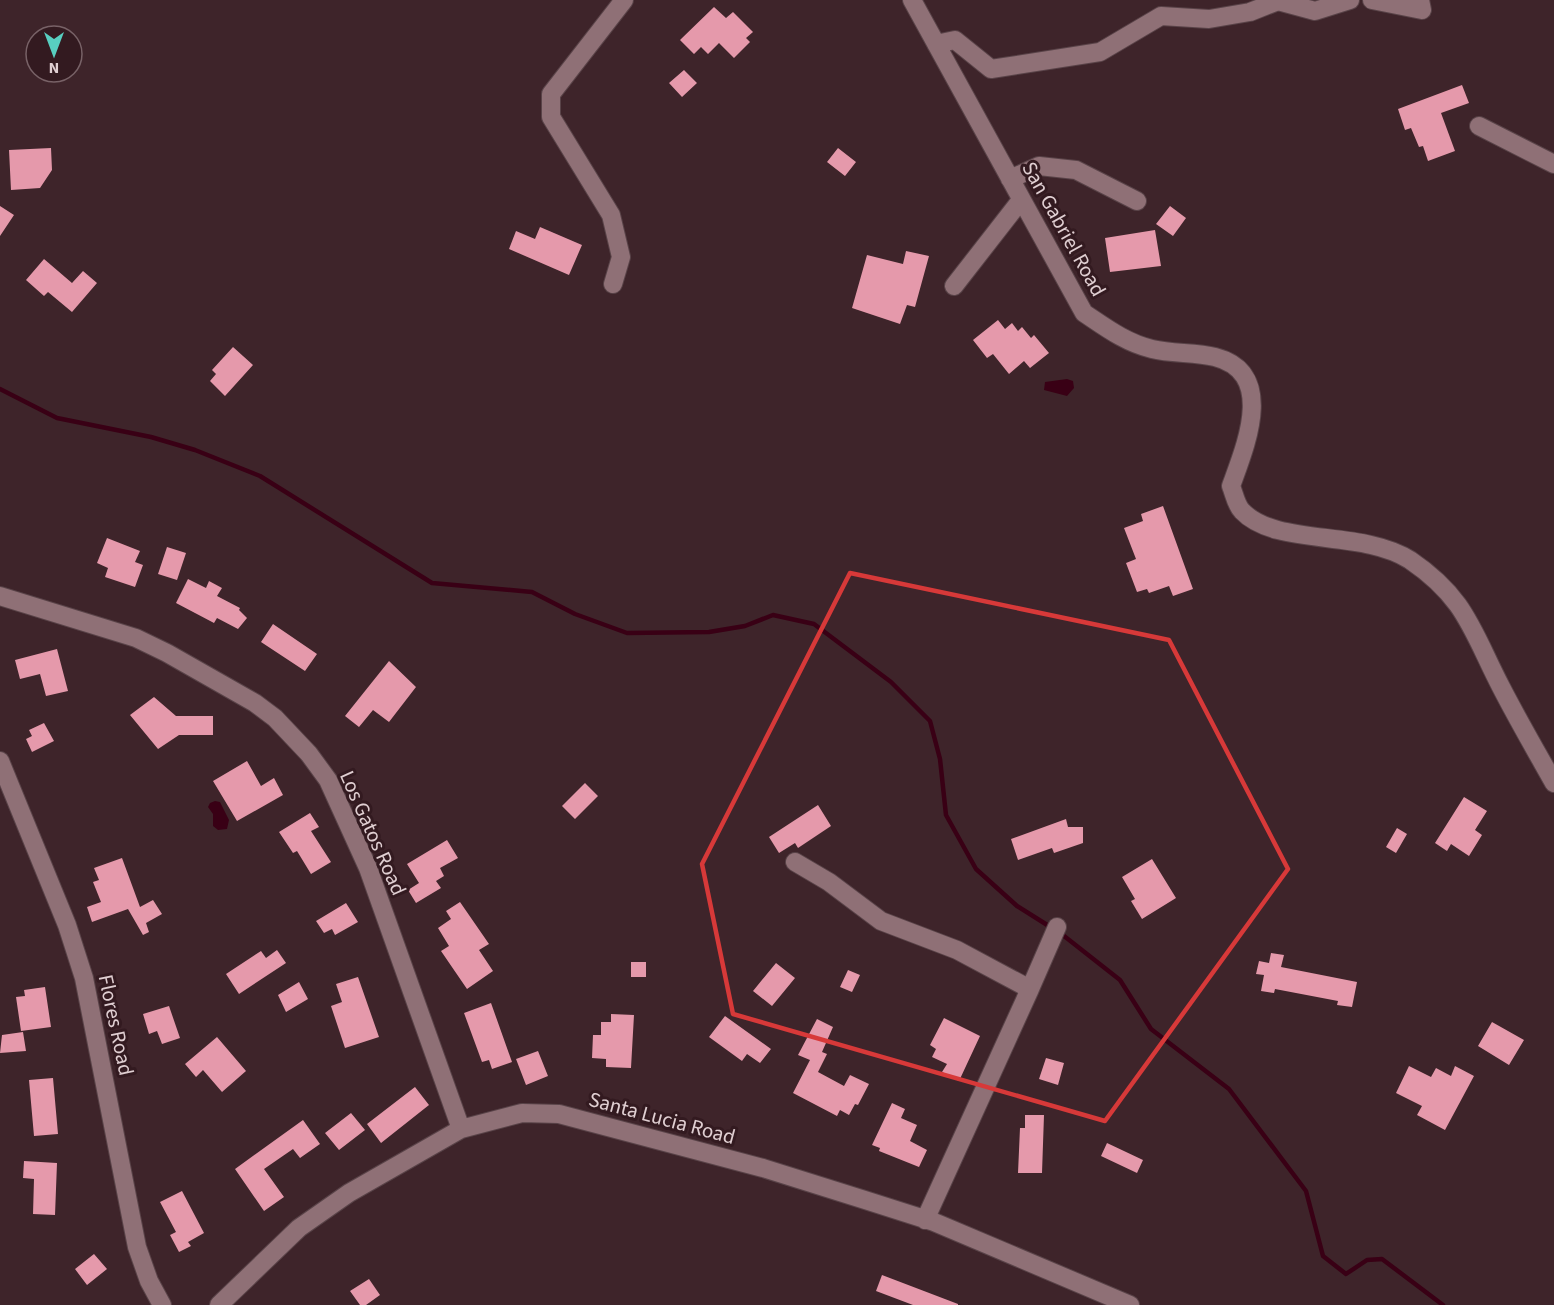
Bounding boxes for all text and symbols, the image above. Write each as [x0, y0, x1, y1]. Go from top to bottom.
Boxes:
north arrow [24, 24, 84, 84]
text: N [49, 57, 59, 79]
street label: San Gabriel Road [1014, 156, 1114, 302]
street label: Los Gatos Road [332, 766, 414, 900]
street label: Flores Road [91, 972, 141, 1078]
street label: Santa Lucia Road [585, 1084, 739, 1152]

